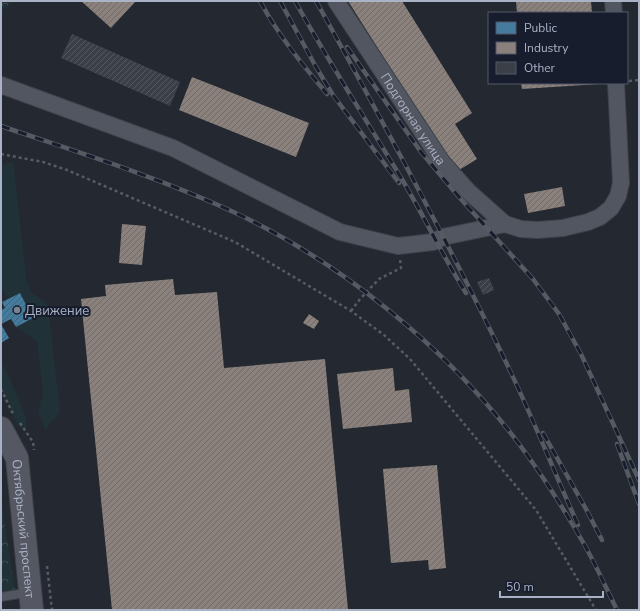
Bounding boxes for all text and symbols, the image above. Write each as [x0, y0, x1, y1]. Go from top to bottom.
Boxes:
legend [488, 12, 628, 84]
text: Public [524, 20, 558, 36]
text: Industry [524, 40, 569, 56]
text: Other [524, 60, 556, 76]
street label: Подгорная улица [376, 70, 450, 169]
place label: Движение [25, 302, 89, 320]
marker: Движение [12, 305, 22, 315]
street label: Октябрьский проспект [7, 459, 39, 599]
scale bar [500, 573, 603, 599]
text: 50 m [506, 579, 534, 595]

